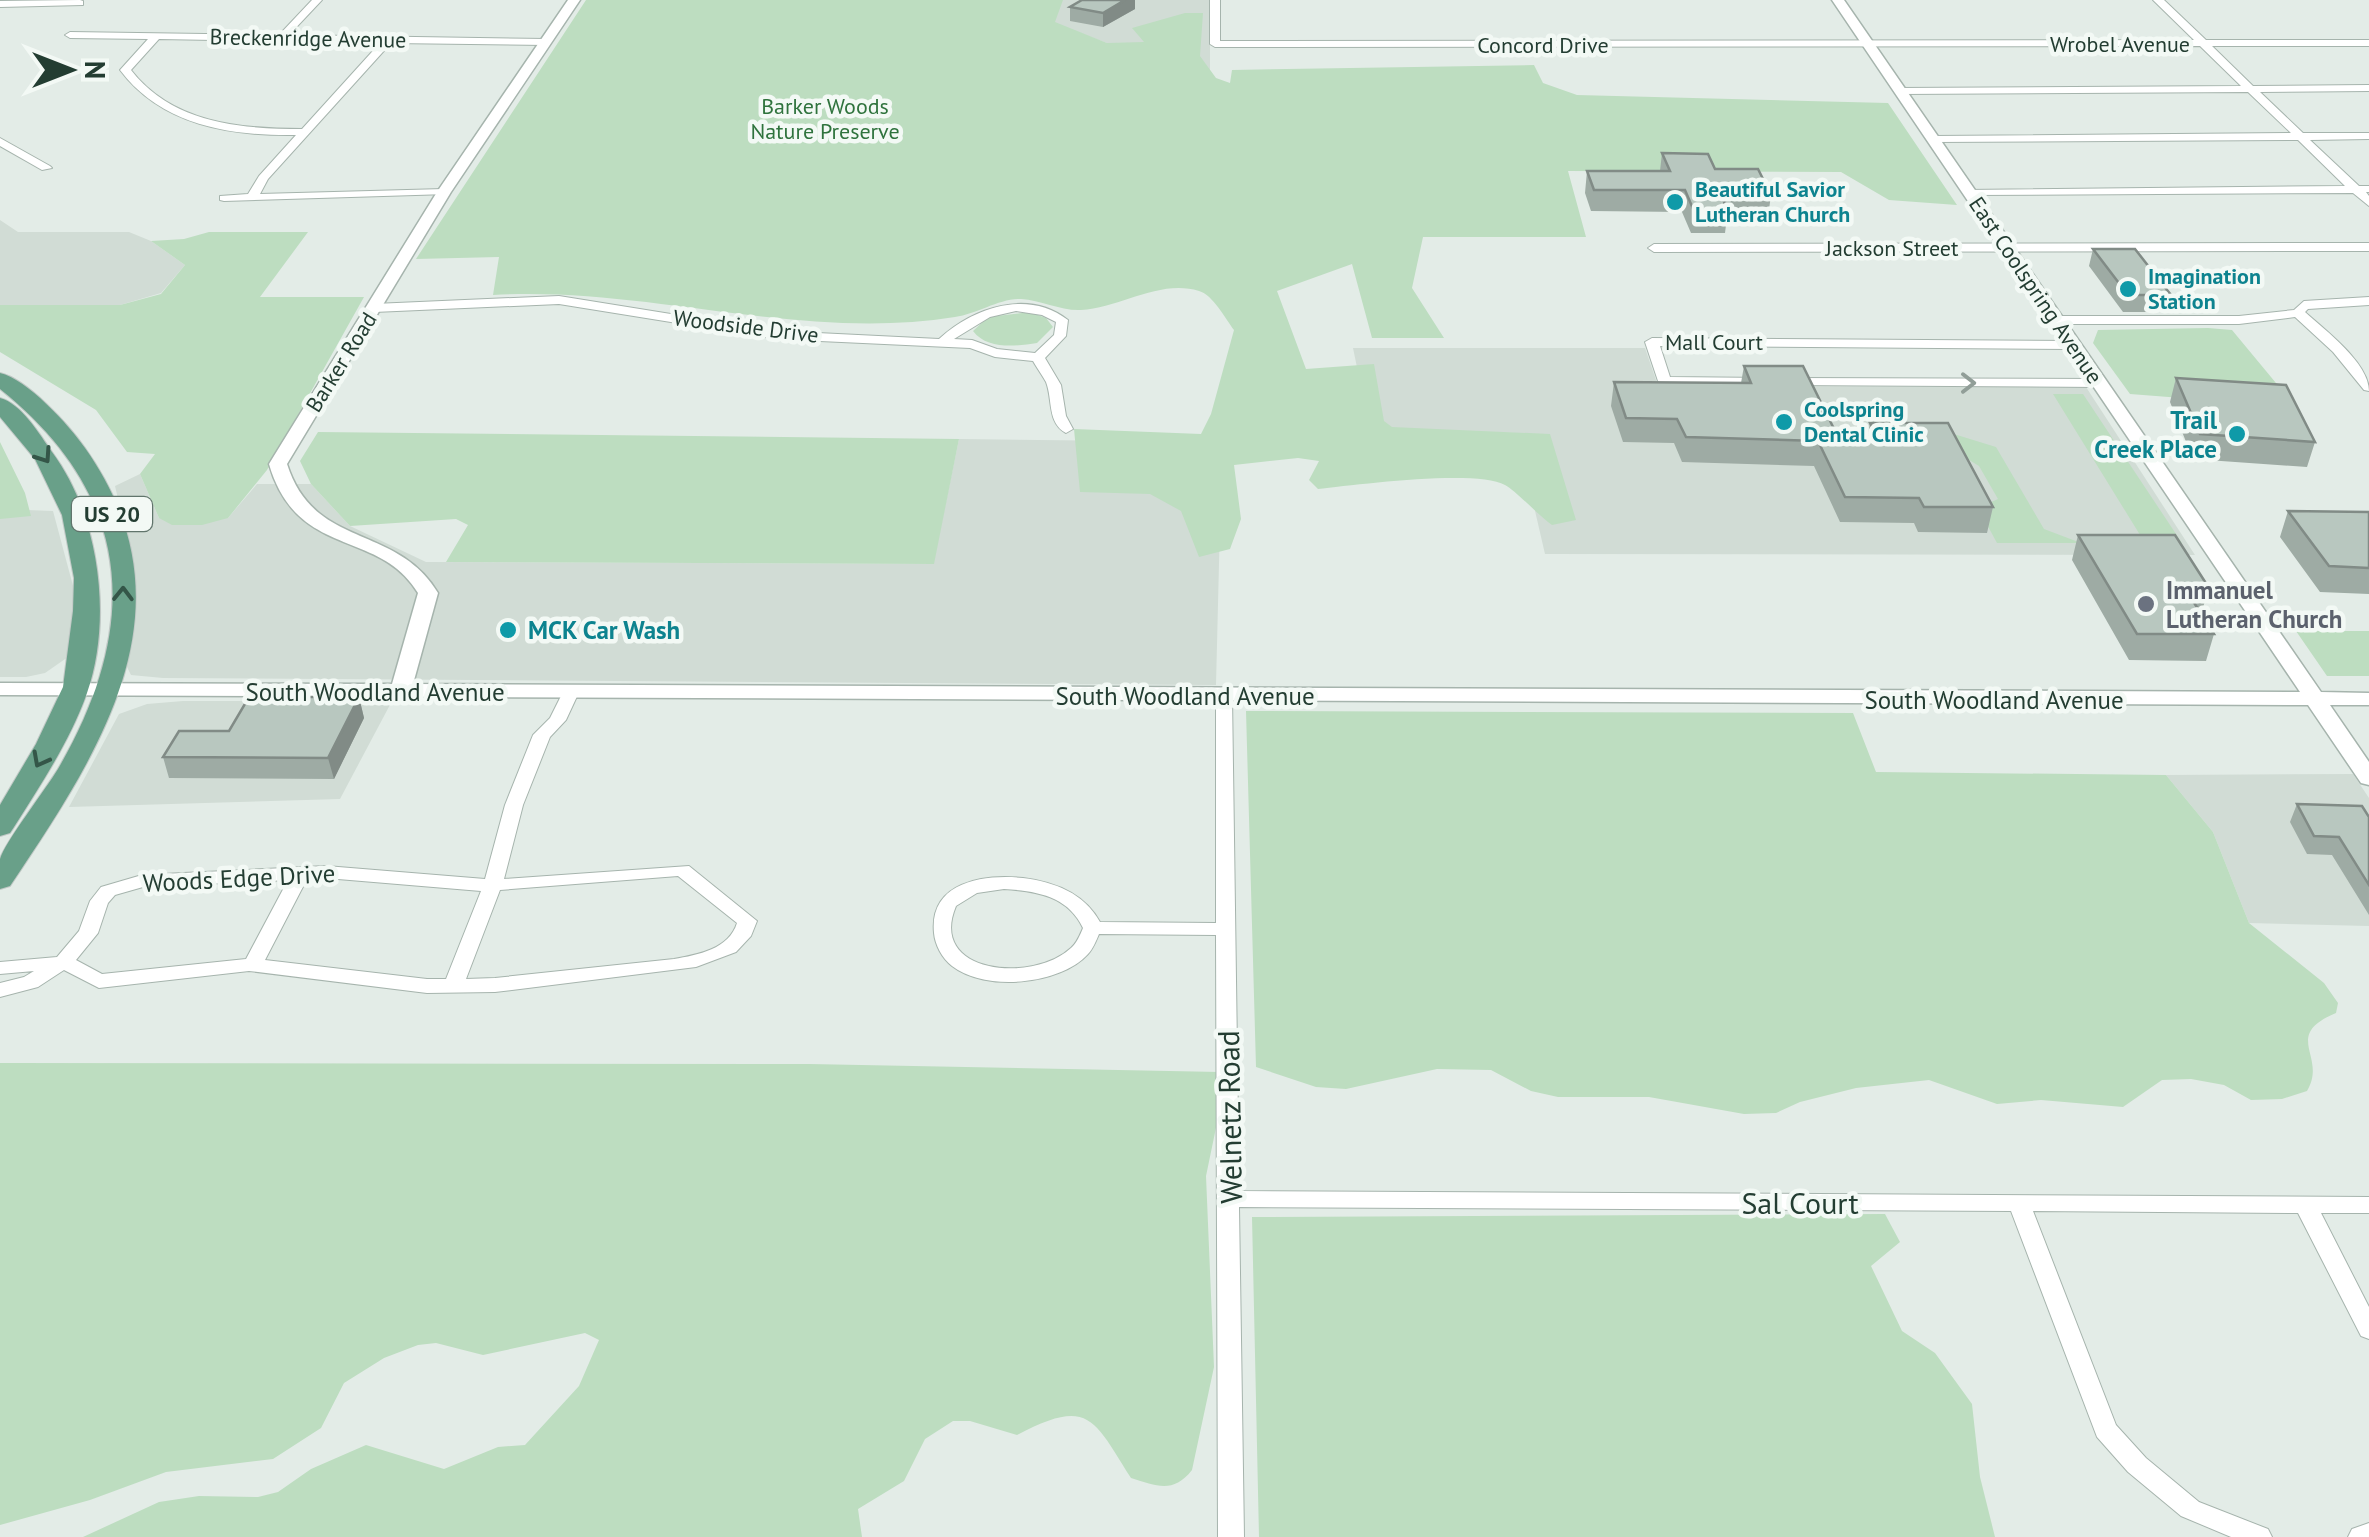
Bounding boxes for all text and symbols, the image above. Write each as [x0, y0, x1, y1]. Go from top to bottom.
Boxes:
north arrow [20, 20, 120, 120]
street label: Breckenridge Avenue [209, 22, 407, 54]
street label: Wrobel Avenue [2050, 30, 2190, 58]
street label: Concord Drive [1477, 31, 1609, 59]
text: N [77, 61, 114, 79]
park label: Barker Woods Nature Preserve [750, 92, 900, 145]
place label: Beautiful Savior Lutheran Church [1695, 175, 1850, 228]
marker: Beautiful Savior Lutheran Church [1664, 191, 1686, 213]
street label: East Coolspring Avenue [1963, 191, 2109, 389]
street label: Jackson Street [1825, 234, 1959, 262]
place label: Imagination Station [2148, 262, 2261, 315]
marker: Imagination Station [2117, 278, 2139, 300]
street label: Woodside Drive [672, 303, 820, 349]
street label: Barker Road [299, 307, 383, 417]
street label: Mall Court [1665, 328, 1764, 356]
one-way arrow [1960, 372, 1976, 394]
place label: Coolspring Dental Clinic [1804, 395, 1924, 448]
place label: Trail Creek Place [2094, 404, 2218, 465]
marker: Coolspring Dental Clinic [1773, 411, 1795, 433]
marker: Trail Creek Place [2226, 423, 2248, 445]
one-way arrow [32, 445, 50, 464]
road number: US 20 [72, 497, 152, 531]
place label: Immanuel Lutheran Church [2166, 574, 2342, 635]
one-way arrow [113, 585, 134, 601]
marker: Immanuel Lutheran Church [2135, 593, 2157, 615]
place label: MCK Car Wash [528, 614, 680, 646]
marker: MCK Car Wash [497, 619, 519, 641]
street label: South Woodland Avenue [245, 676, 505, 708]
street label: South Woodland Avenue [1055, 680, 1315, 712]
street label: South Woodland Avenue [1864, 684, 2124, 716]
one-way arrow [33, 749, 52, 767]
street label: Woods Edge Drive [142, 857, 336, 899]
street label: Welnetz Road [1208, 1030, 1250, 1204]
street label: Sal Court [1741, 1183, 1859, 1222]

